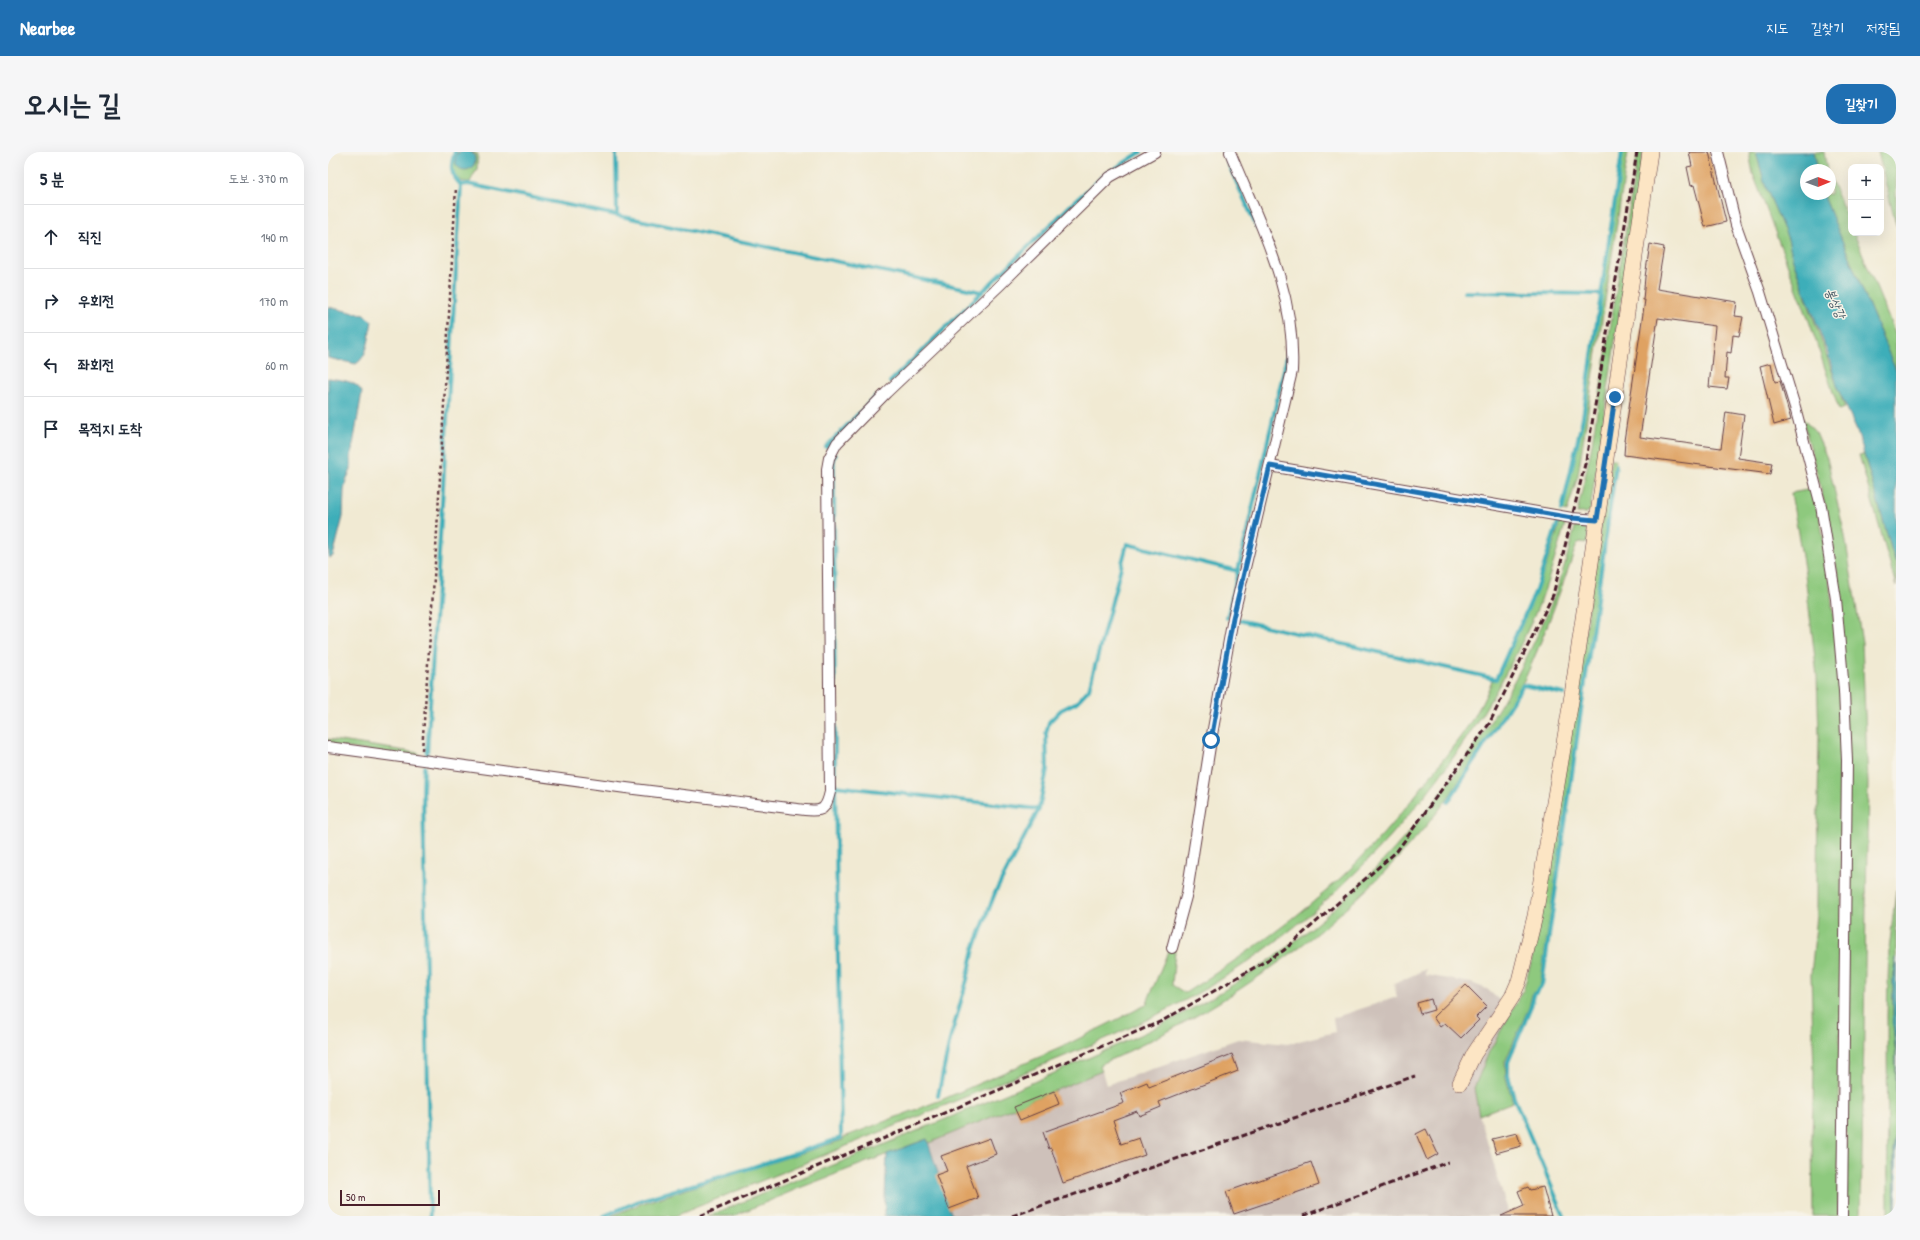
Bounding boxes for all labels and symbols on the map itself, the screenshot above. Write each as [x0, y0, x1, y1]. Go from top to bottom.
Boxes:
north arrow [1800, 164, 1836, 200]
water label: 봉상강 [1822, 285, 1851, 322]
route end [1606, 388, 1624, 406]
route start [1202, 731, 1220, 749]
scale bar [340, 1188, 440, 1207]

